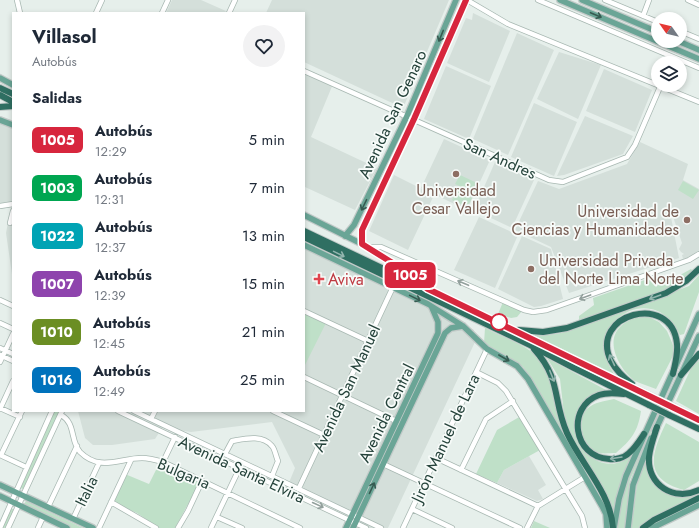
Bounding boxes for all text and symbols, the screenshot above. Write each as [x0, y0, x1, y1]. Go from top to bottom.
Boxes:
one-way arrow [589, 12, 601, 19]
north arrow [651, 12, 687, 48]
map controls [651, 12, 687, 92]
text: Villasol [32, 23, 97, 50]
button: heart [243, 25, 285, 67]
one-way arrow [437, 30, 444, 42]
street label: Avenida San Genaro [353, 46, 432, 182]
text: Autobús [32, 52, 77, 71]
button: layers [651, 56, 687, 92]
text: Salidas [32, 87, 82, 109]
text: Autobús [95, 120, 152, 142]
text: 5 min [249, 129, 285, 151]
text: 1005 [40, 130, 75, 150]
street label: San Andres [460, 132, 540, 185]
text: 12:29 [95, 142, 127, 161]
text: Autobús [94, 168, 152, 190]
marker: Universidad Cesar Vallejo [451, 169, 461, 179]
text: 7 min [249, 177, 285, 199]
text: 1003 [40, 178, 74, 198]
place label: Universidad Cesar Vallejo [412, 179, 501, 220]
text: 12:31 [94, 190, 124, 209]
one-way arrow [360, 199, 367, 211]
place label: Universidad de Ciencias y Humanidades [511, 200, 679, 241]
marker: Universidad de Ciencias y Humanidades [682, 215, 692, 225]
text: Autobús [95, 216, 152, 238]
text: 13 min [242, 225, 285, 247]
text: 1022 [40, 226, 75, 246]
text: 12:37 [95, 238, 126, 257]
place label: Universidad Privada del Norte Lima Norte [539, 249, 683, 290]
one-way arrow [333, 251, 345, 258]
line badge: 1005 [382, 262, 438, 288]
text: Autobús [94, 264, 152, 286]
marker: Universidad Privada del Norte Lima Norte [526, 264, 536, 274]
text: 1005 [393, 265, 427, 285]
place label: Aviva [328, 268, 364, 291]
text: 15 min [242, 273, 285, 295]
marker: Aviva [313, 273, 325, 285]
text: 1007 [40, 274, 74, 294]
one-way arrow [457, 279, 469, 286]
text: 12:39 [94, 286, 126, 305]
one-way arrow [579, 293, 591, 301]
one-way arrow [649, 293, 661, 301]
one-way arrow [409, 295, 421, 302]
text: Autobús [93, 312, 151, 334]
unlabelled marker [490, 313, 508, 331]
text: 21 min [242, 321, 285, 343]
street label: Avenida San Manuel [307, 321, 386, 456]
text: 1010 [40, 322, 73, 342]
text: 12:45 [93, 334, 125, 353]
one-way arrow [498, 354, 510, 362]
one-way arrow [608, 355, 615, 367]
text: Autobús [93, 360, 151, 382]
street label: Avenida Central [353, 360, 420, 466]
text: 25 min [240, 369, 285, 391]
text: 1016 [40, 370, 73, 390]
street label: Jirón Manuel de Lara [405, 370, 485, 508]
one-way arrow [549, 370, 557, 382]
text: 12:49 [93, 382, 125, 401]
street label: Avenida Santa Elvira [175, 430, 309, 509]
street label: Bulgaria [154, 452, 214, 495]
one-way arrow [609, 454, 622, 462]
street label: Italia [69, 472, 104, 510]
one-way arrow [369, 482, 376, 494]
one-way arrow [312, 502, 324, 509]

